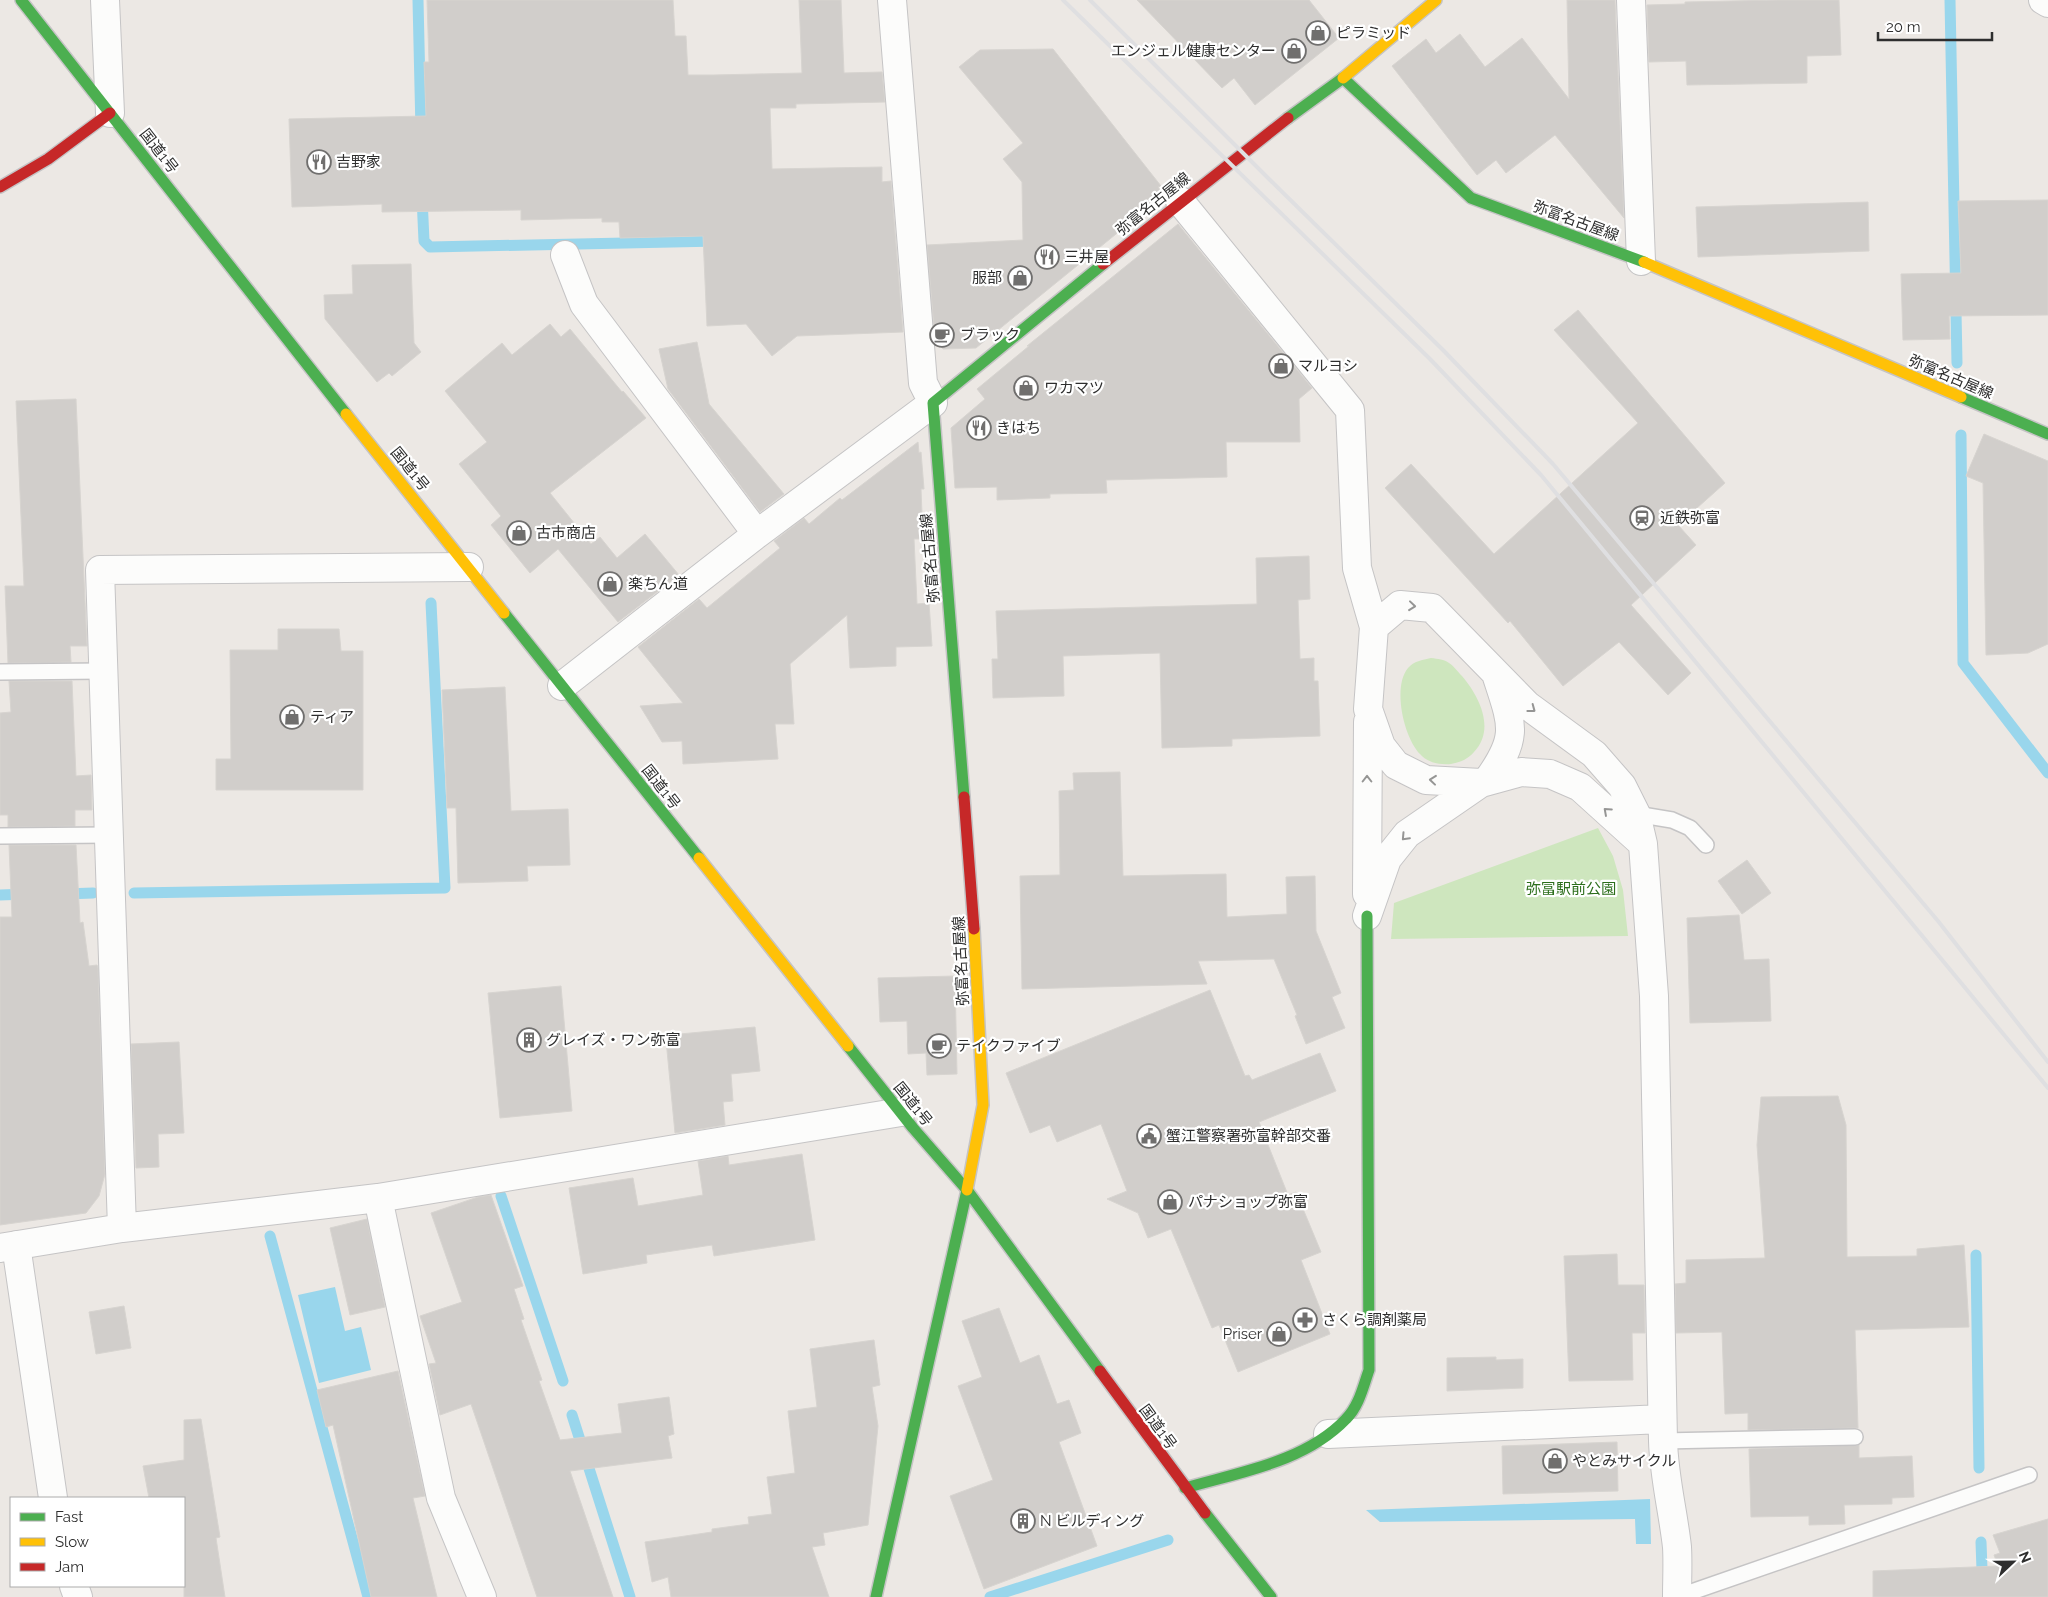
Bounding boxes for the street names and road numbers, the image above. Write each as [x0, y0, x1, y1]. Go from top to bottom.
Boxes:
street label: 国道1号 [136, 125, 182, 177]
street label: 弥富名古屋線 [1112, 169, 1194, 239]
street label: 弥富名古屋線 [1531, 197, 1621, 245]
street label: 弥富名古屋線 [1906, 351, 1996, 403]
street label: 国道1号 [387, 443, 433, 495]
street label: 弥富名古屋線 [917, 512, 943, 604]
street label: 国道1号 [638, 761, 684, 813]
street label: 弥富名古屋線 [950, 916, 972, 1006]
street label: 国道1号 [890, 1078, 936, 1130]
street label: 国道1号 [1136, 1401, 1180, 1453]

